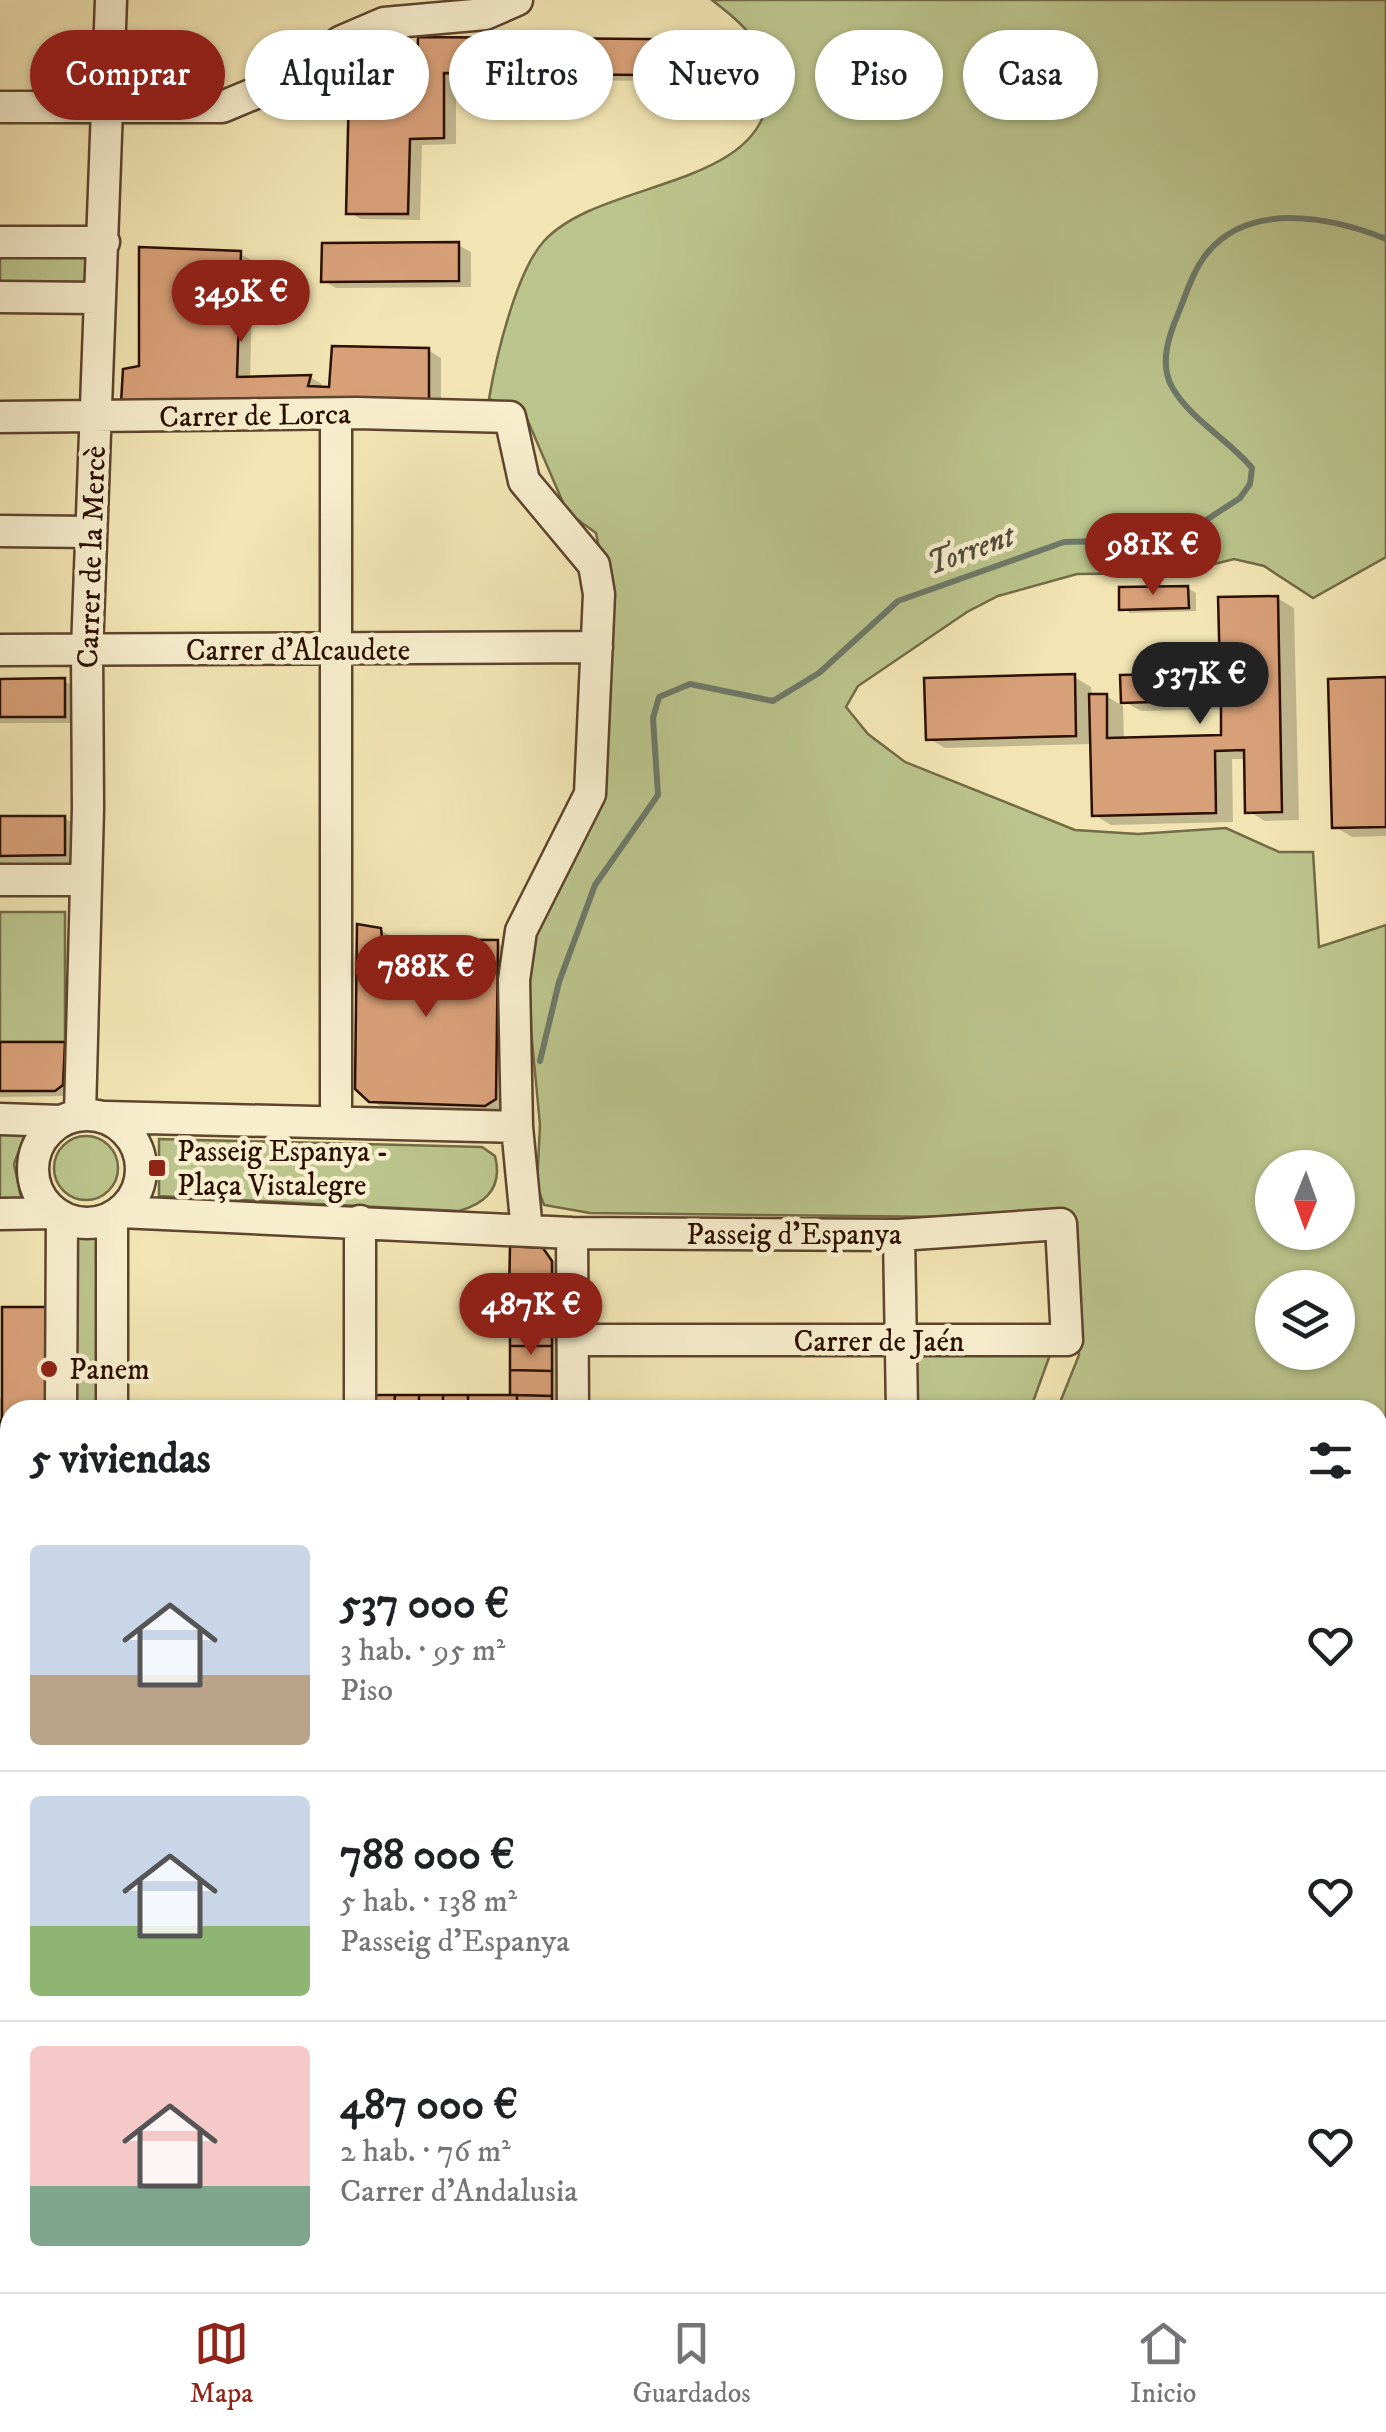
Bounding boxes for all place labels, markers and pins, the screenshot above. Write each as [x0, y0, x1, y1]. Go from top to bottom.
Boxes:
pin: 349K € [160, 260, 322, 345]
pin: 981K € [1072, 513, 1234, 598]
pin: 537K € [1119, 642, 1281, 727]
pin: 788K € [345, 935, 507, 1020]
place label: Passeig Espanya - Plaça Vistalegre [177, 1134, 389, 1205]
marker: Passeig Espanya - Plaça Vistalegre [146, 1157, 168, 1179]
pin: 487K € [450, 1273, 612, 1358]
place label: Panem [69, 1352, 150, 1389]
marker: Panem [38, 1358, 60, 1380]

